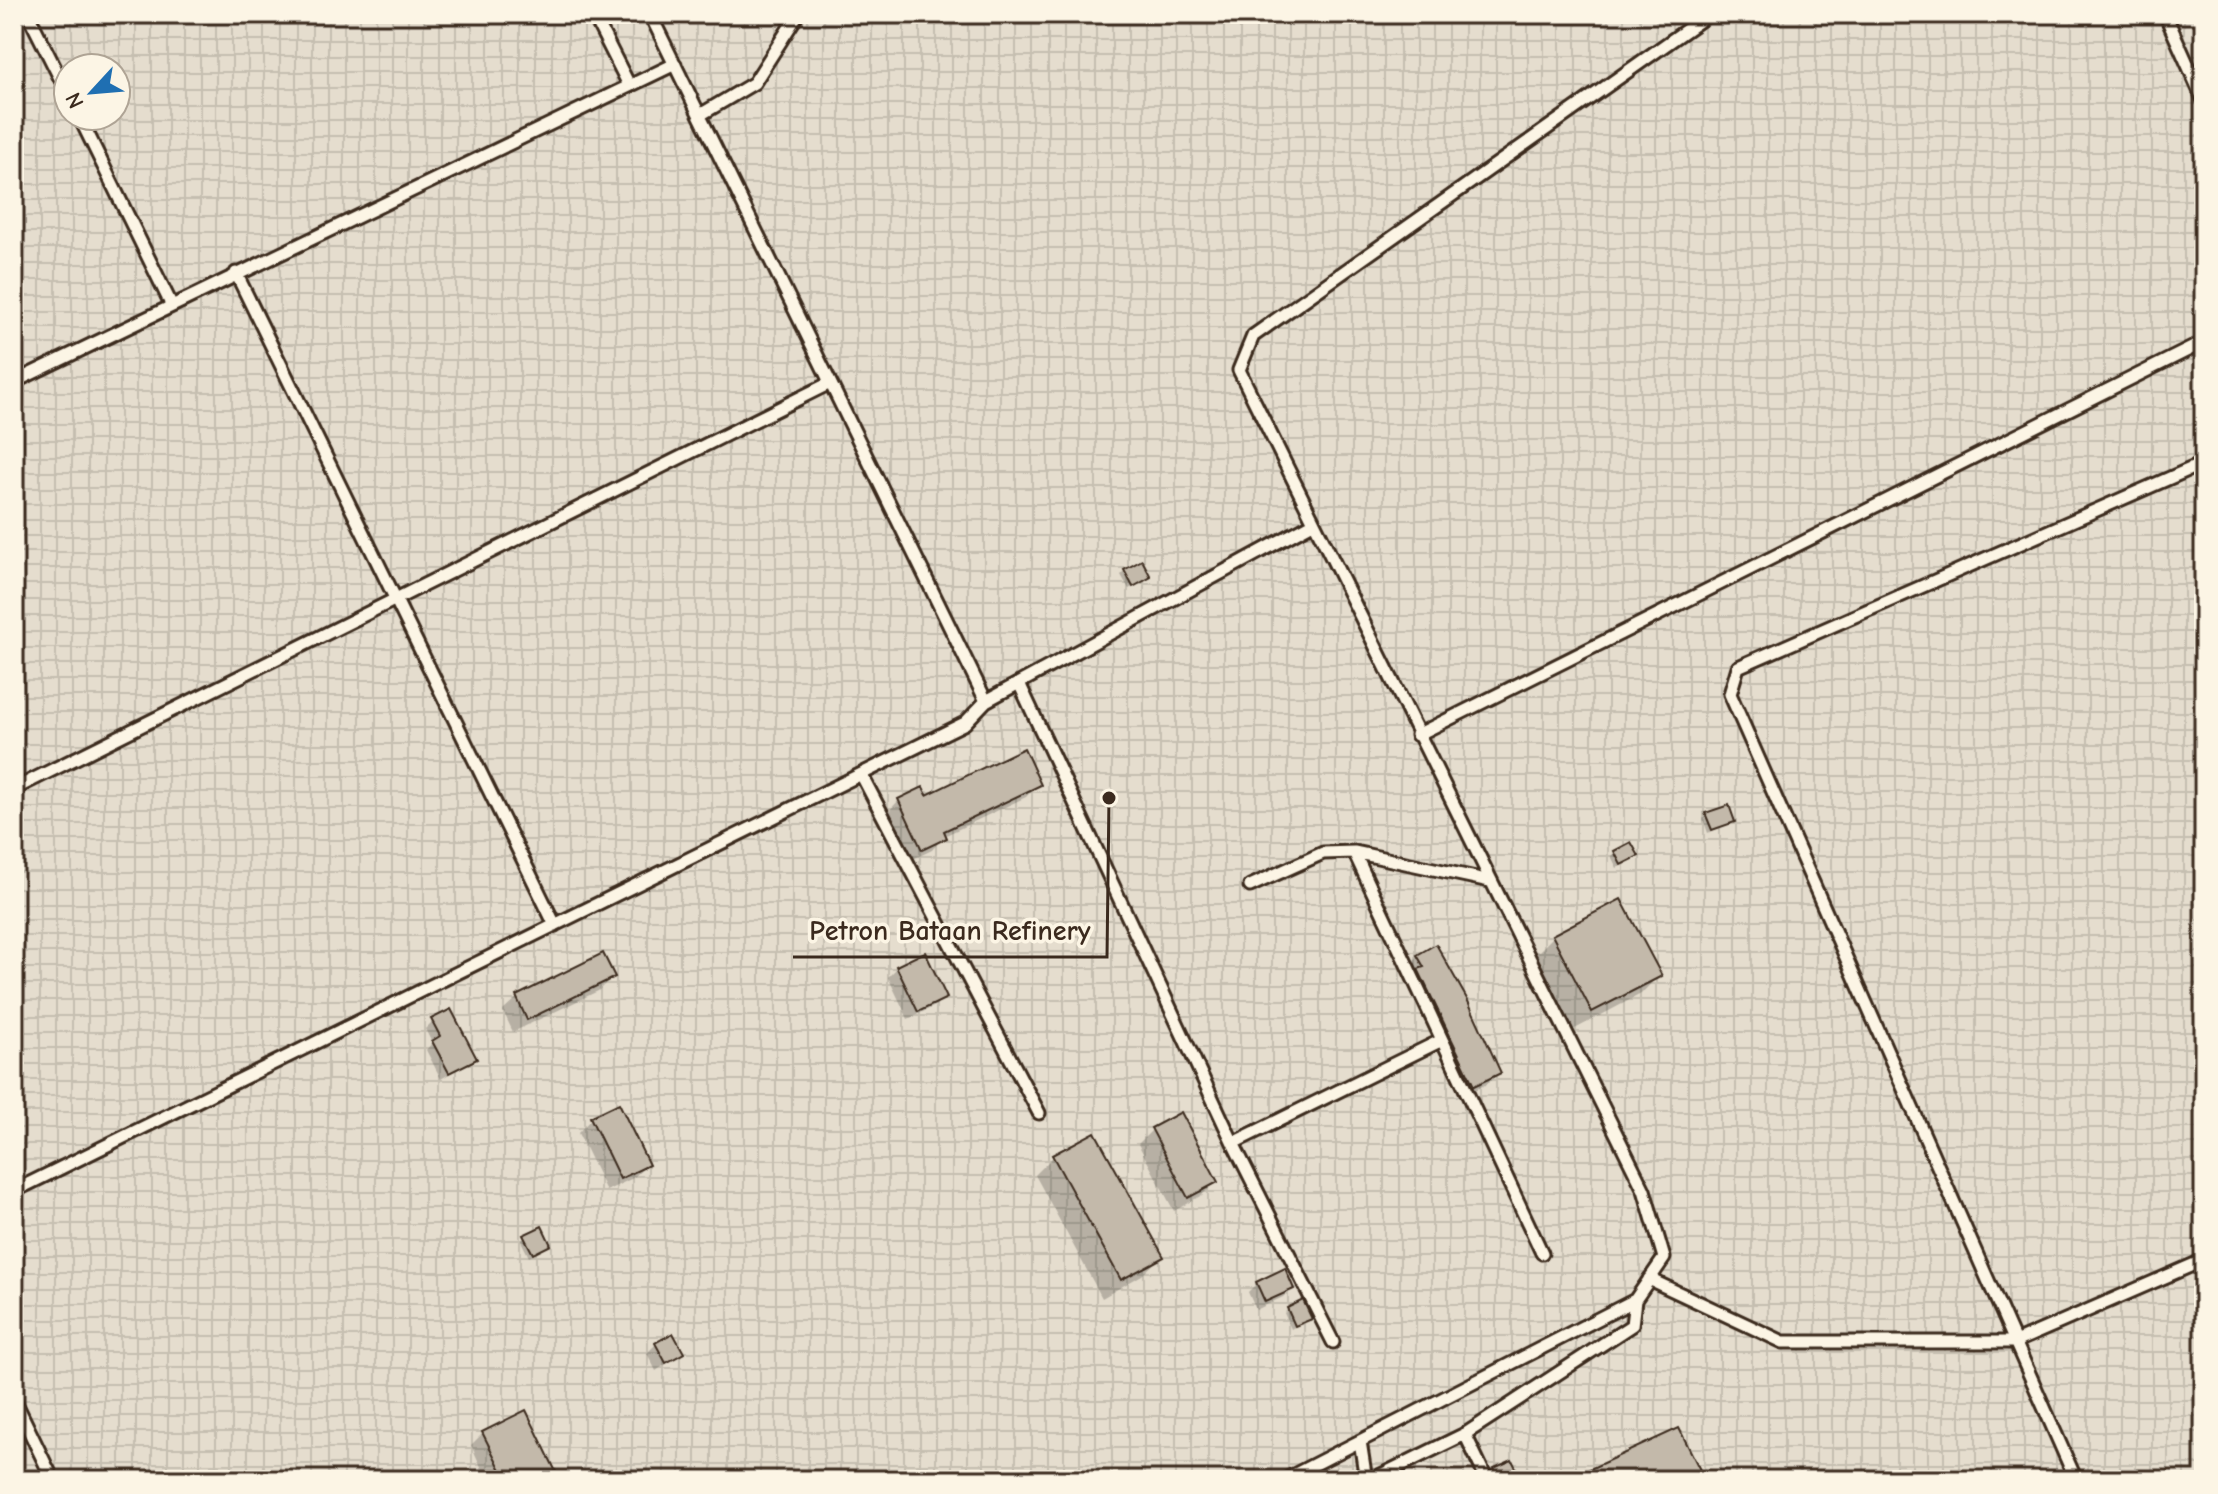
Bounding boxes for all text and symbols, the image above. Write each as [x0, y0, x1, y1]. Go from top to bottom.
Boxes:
north arrow [52, 52, 132, 132]
text: N [60, 88, 90, 112]
callout: Petron Bataan Refinery [793, 905, 1107, 957]
text: Petron Bataan Refinery [809, 915, 1091, 947]

